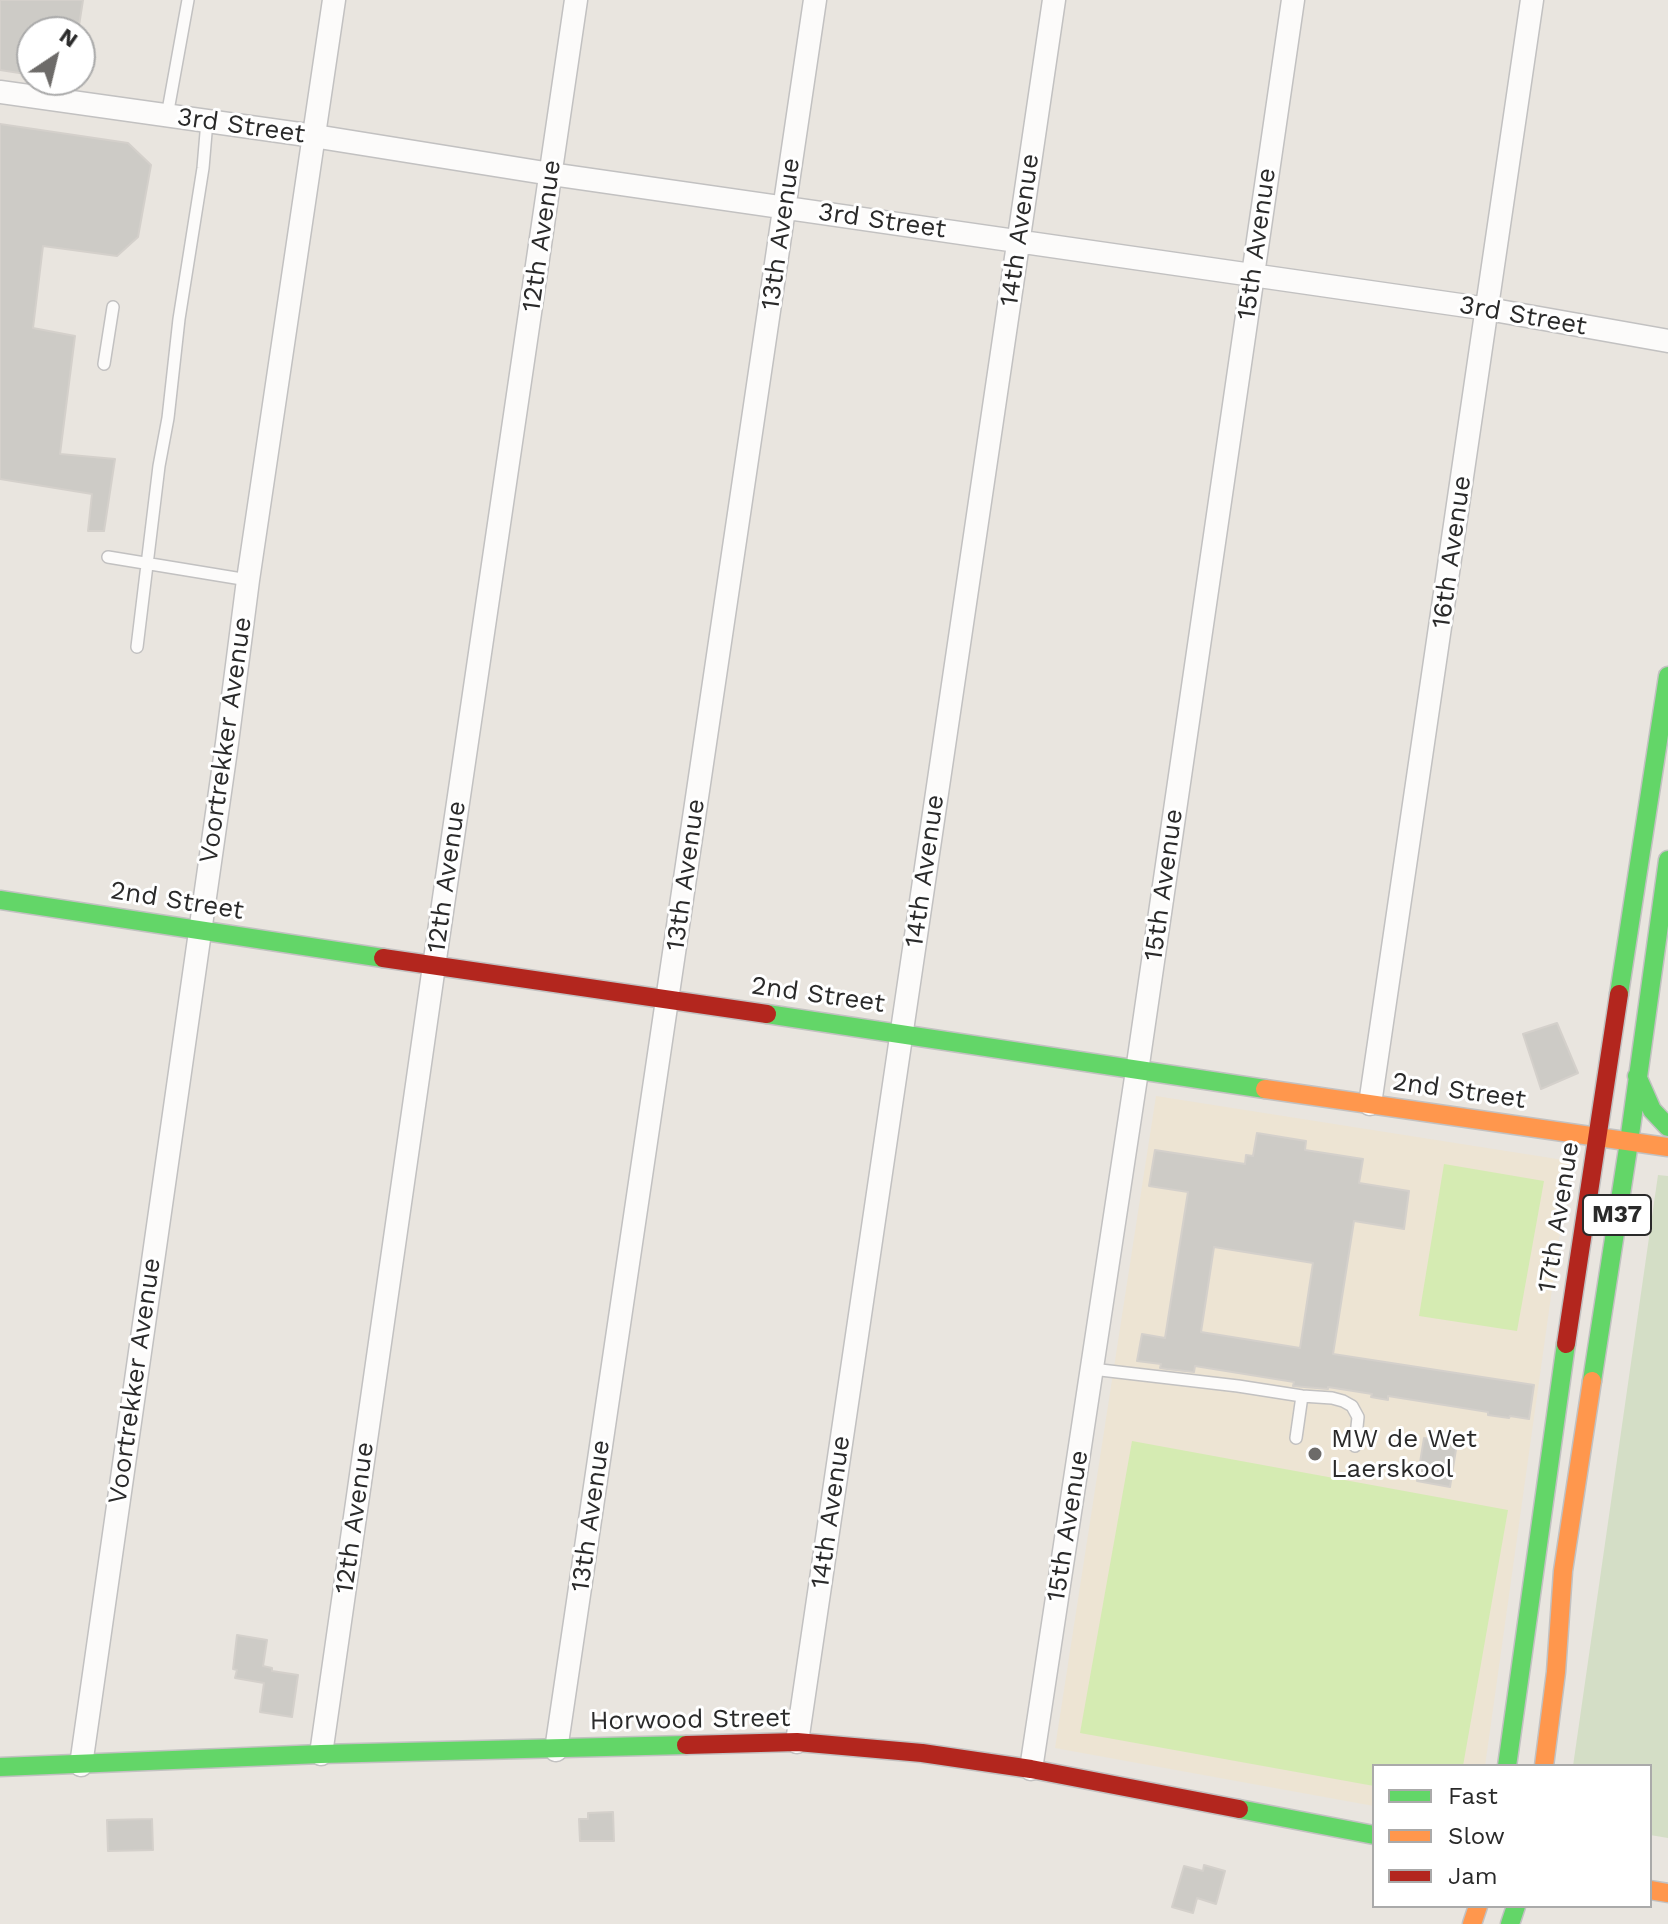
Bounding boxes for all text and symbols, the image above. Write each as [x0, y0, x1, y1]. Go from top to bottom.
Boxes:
north arrow [16, 16, 96, 96]
text: N [55, 23, 83, 52]
street label: 3rd Street [175, 102, 307, 150]
street label: 14th Avenue [994, 152, 1046, 308]
street label: 13th Avenue [755, 156, 807, 312]
street label: 12th Avenue [516, 158, 568, 314]
street label: 15th Avenue [1231, 166, 1283, 322]
street label: 3rd Street [816, 197, 948, 245]
street label: 3rd Street [1457, 289, 1589, 343]
street label: 16th Avenue [1426, 474, 1478, 630]
street label: Voortrekker Avenue [193, 615, 259, 865]
street label: 14th Avenue [899, 793, 951, 949]
street label: 13th Avenue [660, 797, 712, 953]
street label: 12th Avenue [421, 799, 473, 955]
street label: 15th Avenue [1138, 807, 1190, 963]
street label: 2nd Street [108, 875, 246, 927]
street label: 2nd Street [749, 970, 887, 1020]
street label: 2nd Street [1390, 1066, 1528, 1116]
street label: 17th Avenue [1532, 1139, 1586, 1295]
road number: M37 [1583, 1195, 1651, 1235]
street label: Voortrekker Avenue [102, 1256, 168, 1506]
place label: MW de Wet Laerskool [1331, 1423, 1477, 1484]
street label: 14th Avenue [805, 1434, 857, 1590]
street label: 13th Avenue [565, 1438, 617, 1594]
street label: 12th Avenue [329, 1440, 381, 1596]
marker: MW de Wet Laerskool [1306, 1445, 1324, 1463]
street label: 15th Avenue [1041, 1448, 1095, 1604]
street label: Horwood Street [589, 1703, 791, 1737]
legend [1372, 1764, 1652, 1908]
text: Fast [1448, 1782, 1498, 1810]
text: Slow [1448, 1822, 1505, 1850]
text: Jam [1448, 1862, 1498, 1890]

